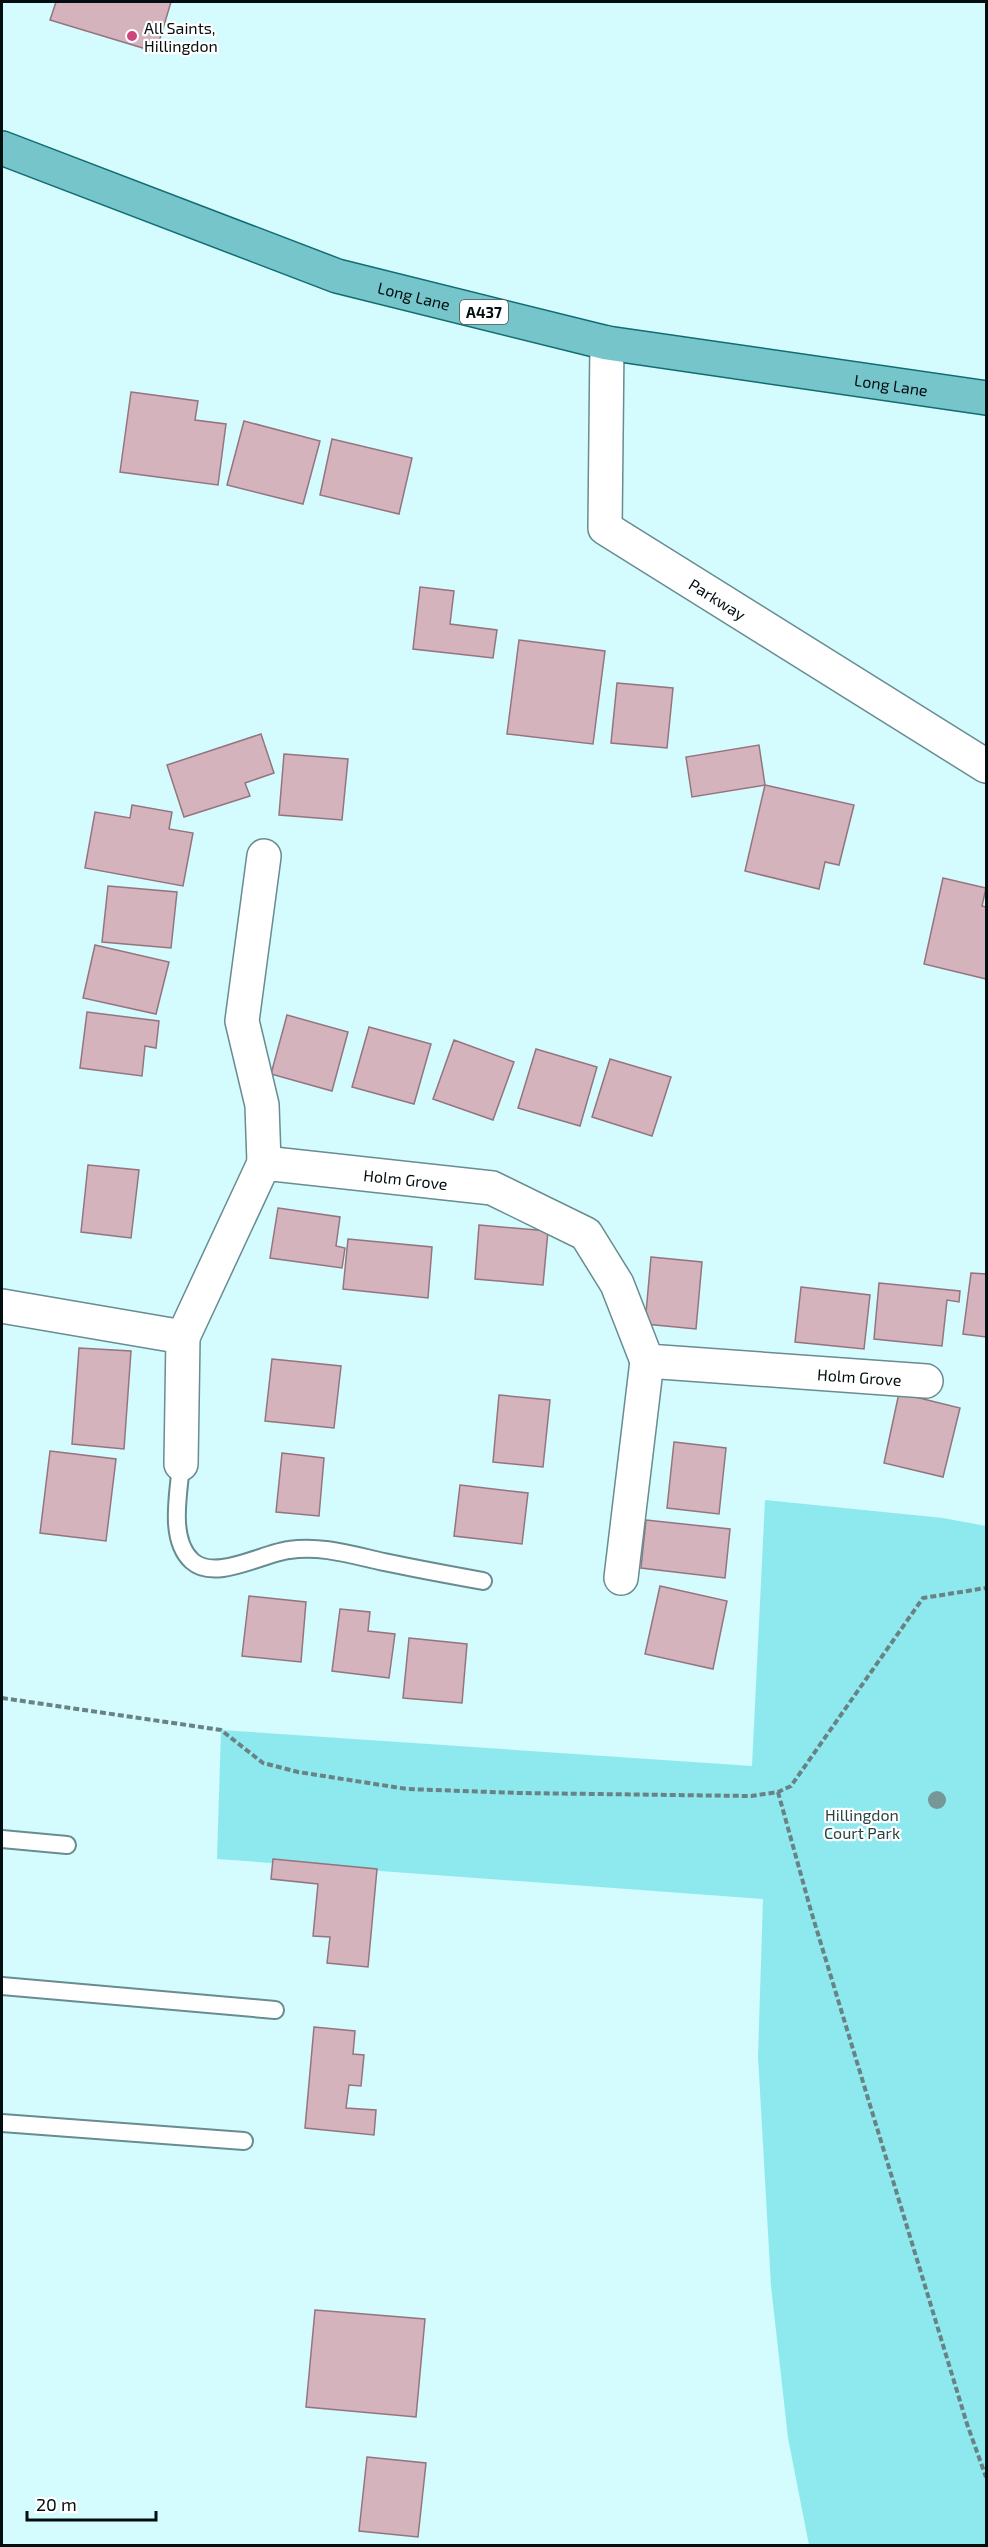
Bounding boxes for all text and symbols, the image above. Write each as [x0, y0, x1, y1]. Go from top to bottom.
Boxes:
place label: All Saints, Hillingdon [144, 18, 218, 55]
marker: All Saints, Hillingdon [125, 29, 139, 43]
street label: Long Lane [376, 277, 452, 313]
road number: A437 [460, 300, 508, 324]
street label: Long Lane [853, 370, 929, 399]
street label: Parkway [686, 574, 750, 624]
street label: Holm Grove [363, 1164, 449, 1193]
street label: Holm Grove [817, 1364, 902, 1389]
park label: Hillingdon Court Park [824, 1805, 900, 1842]
scale bar [27, 2484, 156, 2522]
text: 20 m [36, 2493, 77, 2515]

